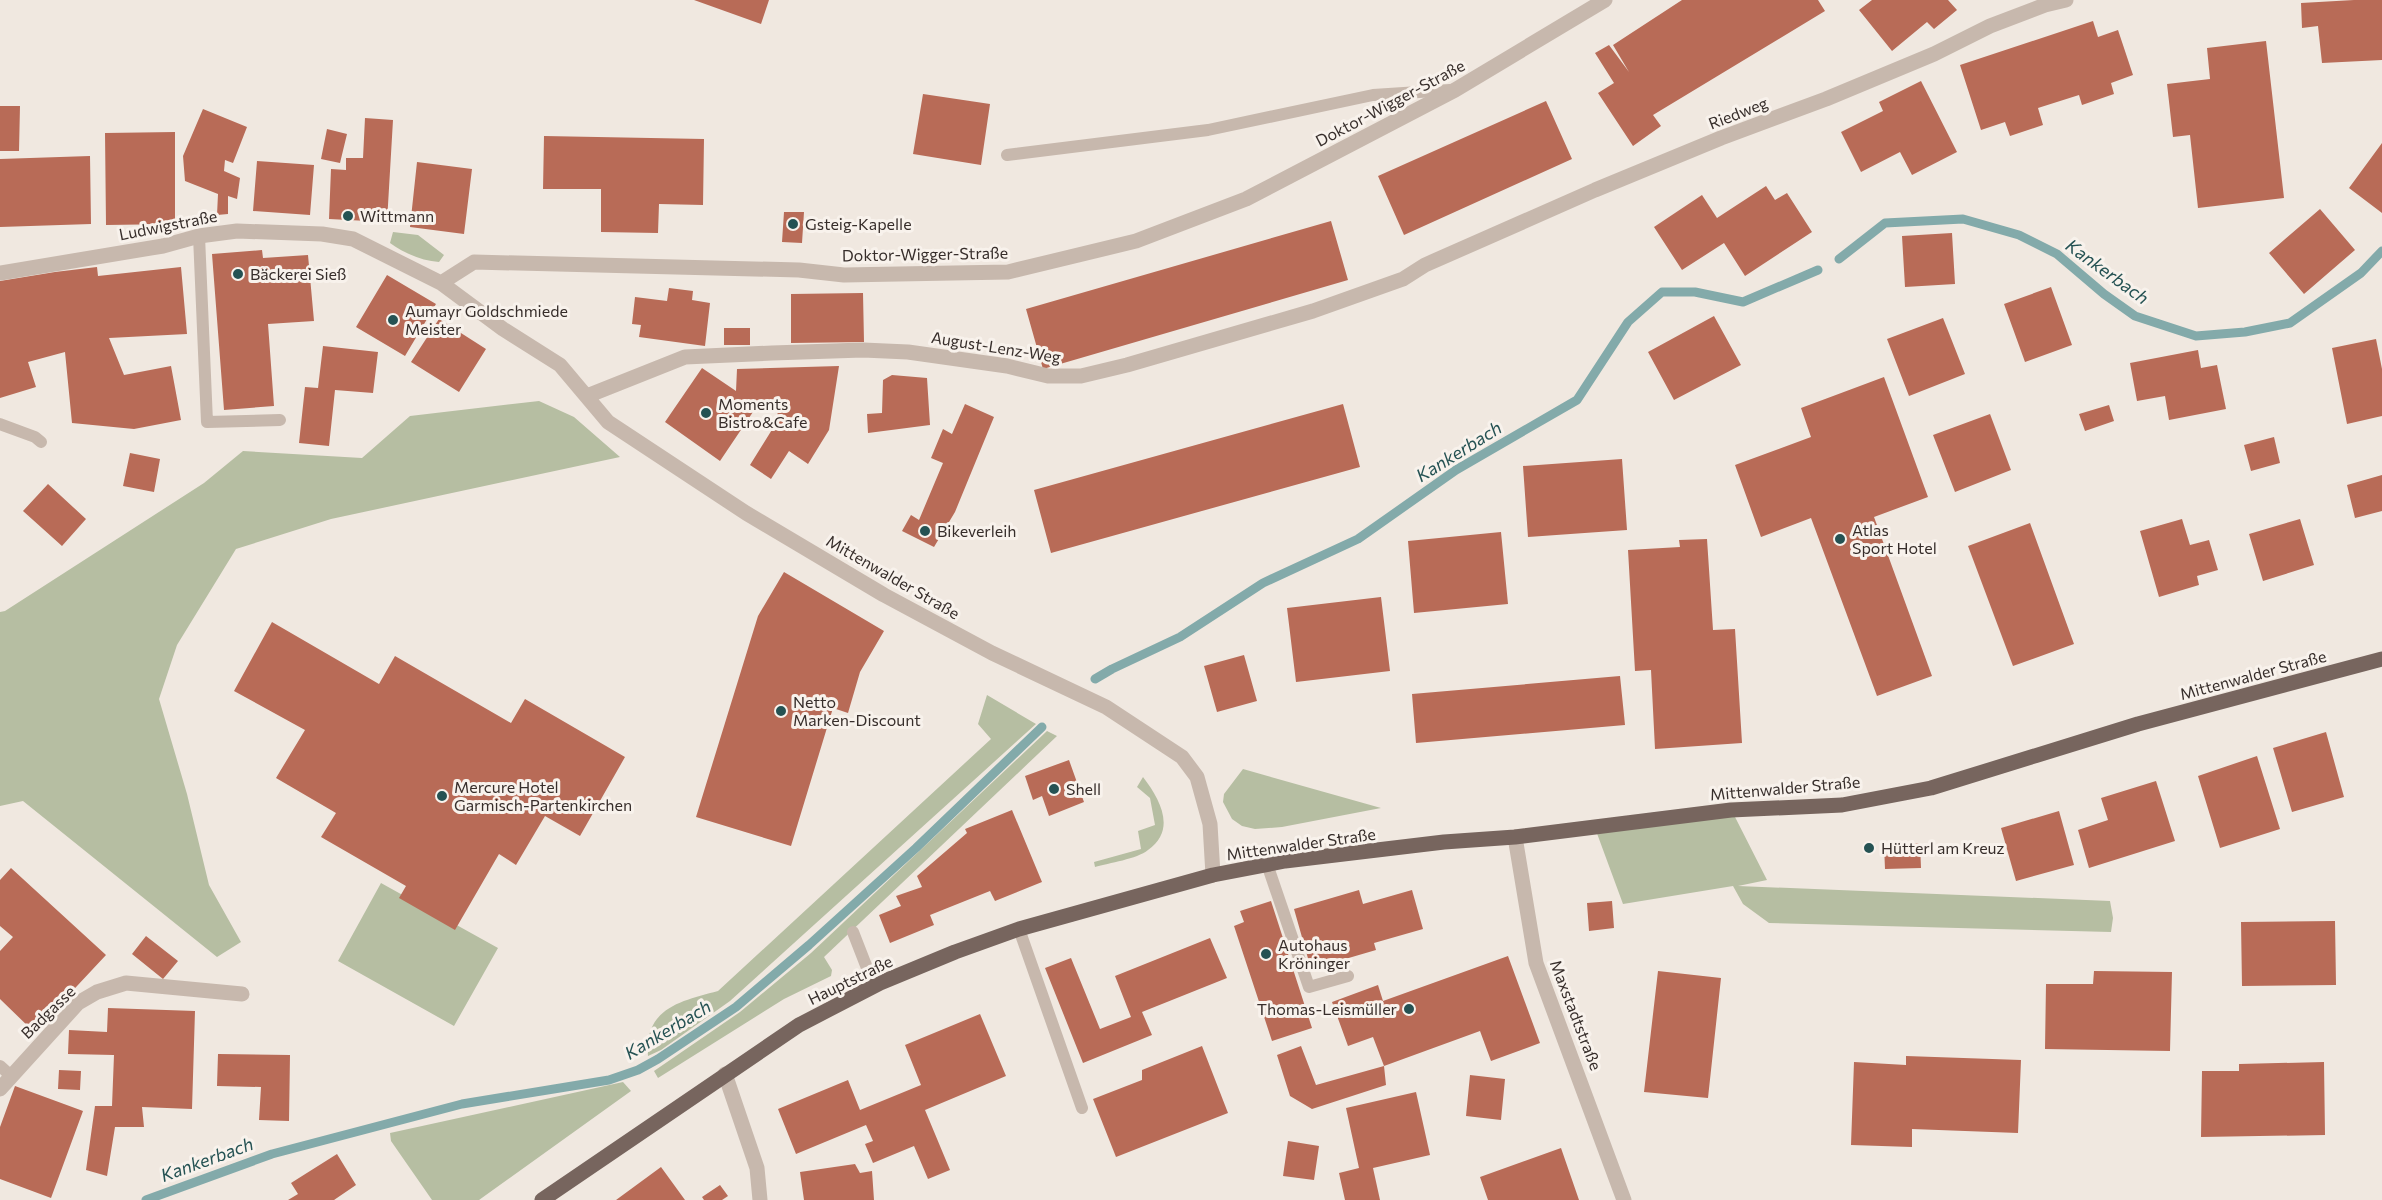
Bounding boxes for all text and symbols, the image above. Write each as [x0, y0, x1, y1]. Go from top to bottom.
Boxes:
street label: Doktor-Wigger-Straße [1312, 55, 1468, 150]
street label: Riedweg [1705, 92, 1771, 133]
street label: Ludwigstraße [117, 206, 219, 243]
place label: Wittmann [360, 206, 434, 225]
marker: Wittmann [341, 209, 355, 223]
place label: Gsteig-Kapelle [805, 214, 912, 233]
marker: Gsteig-Kapelle [786, 217, 800, 231]
water label: Kankerbach [2062, 234, 2153, 309]
street label: Doktor-Wigger-Straße [842, 243, 1008, 264]
place label: Bäckerei Sieß [250, 264, 347, 283]
marker: Bäckerei Sieß [231, 267, 245, 281]
place label: Aumayr Goldschmiede Meister [405, 301, 568, 338]
marker: Aumayr Goldschmiede Meister [386, 313, 400, 327]
street label: August-Lenz-Weg [930, 327, 1063, 366]
place label: Moments Bistro&Cafe [718, 394, 807, 431]
marker: Moments Bistro&Cafe [699, 406, 713, 420]
water label: Kankerbach [1411, 416, 1505, 486]
place label: Atlas Sport Hotel [1852, 520, 1937, 557]
place label: Bikeverleih [937, 521, 1017, 540]
marker: Bikeverleih [918, 524, 932, 538]
street label: Mittenwalder Straße [823, 531, 963, 622]
marker: Atlas Sport Hotel [1833, 532, 1847, 546]
street label: Mittenwalder Straße [2178, 646, 2328, 703]
place label: Netto Marken-Discount [793, 692, 921, 729]
marker: Netto Marken-Discount [774, 704, 788, 718]
street label: Mittenwalder Straße [1709, 771, 1861, 804]
place label: Mercure Hotel Garmisch-Partenkirchen [454, 777, 632, 814]
place label: Shell [1066, 779, 1101, 798]
marker: Shell [1047, 782, 1061, 796]
marker: Mercure Hotel Garmisch-Partenkirchen [435, 789, 449, 803]
street label: Mittenwalder Straße [1225, 824, 1377, 863]
place label: Hütterl am Kreuz [1881, 838, 2005, 857]
marker: Hütterl am Kreuz [1862, 841, 1876, 855]
place label: Autohaus Kröninger [1278, 935, 1351, 972]
marker: Autohaus Kröninger [1259, 947, 1273, 961]
street label: Hauptstraße [804, 951, 895, 1008]
street label: Maxstadtstraße [1547, 957, 1606, 1073]
street label: Badgasse [17, 981, 79, 1042]
water label: Kankerbach [620, 995, 715, 1064]
place label: Thomas-Leismüller [1257, 999, 1398, 1018]
marker: Thomas-Leismüller [1402, 1002, 1416, 1016]
water label: Kankerbach [157, 1132, 256, 1186]

